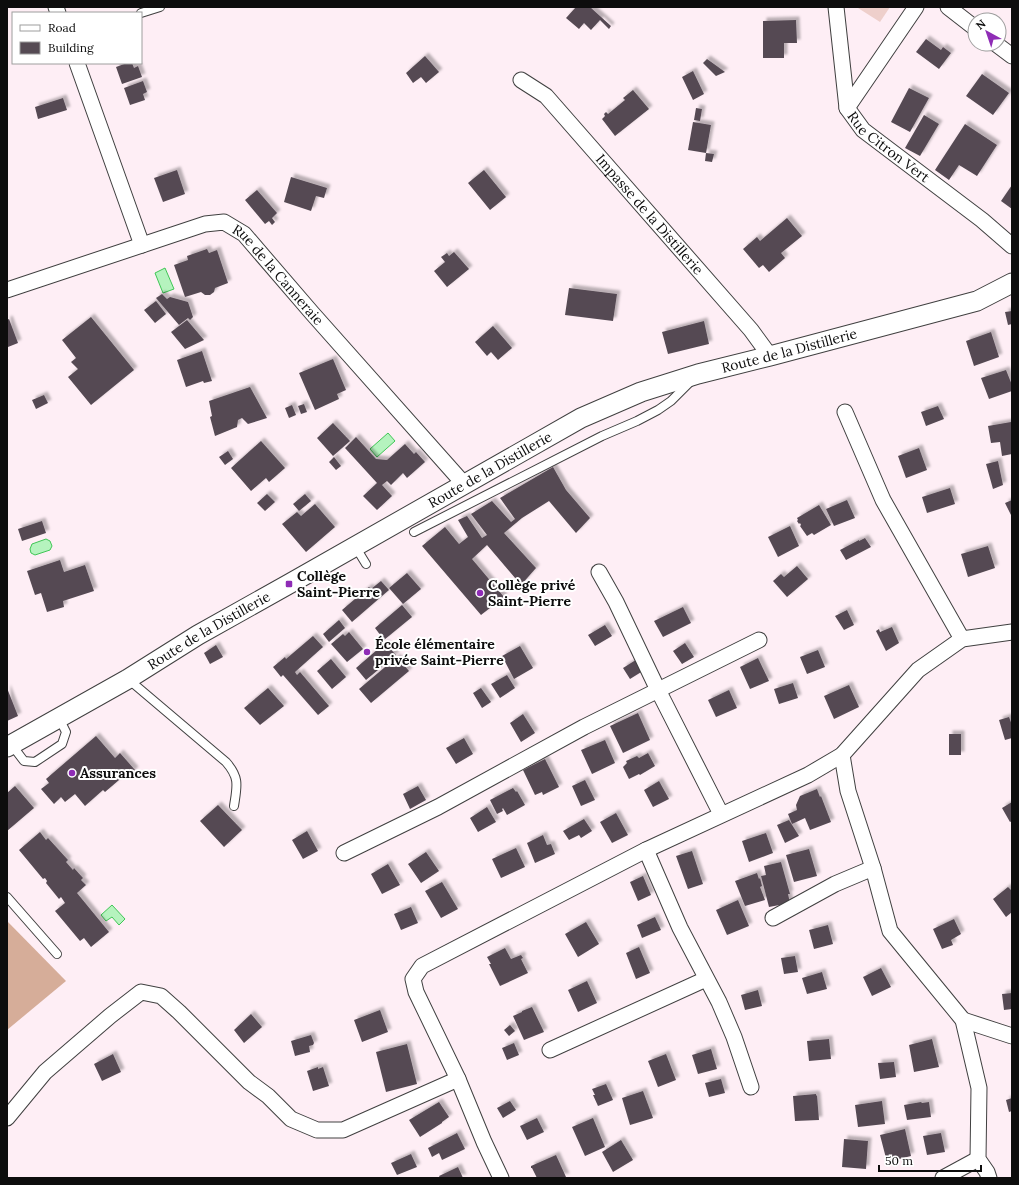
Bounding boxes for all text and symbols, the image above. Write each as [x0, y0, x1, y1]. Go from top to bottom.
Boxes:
legend [12, 12, 142, 64]
north arrow [967, 12, 1007, 52]
text: N [973, 16, 989, 32]
text: Road [48, 20, 76, 35]
text: Building [48, 40, 94, 55]
street label: Rue Citron Vert [843, 108, 934, 187]
street label: Impasse de la Distillerie [592, 150, 708, 279]
street label: Rue de la Canneraie [229, 220, 328, 329]
street label: Route de la Distillerie [720, 324, 859, 377]
street label: Route de la Distillerie [425, 427, 555, 512]
place label: Collège Saint-Pierre [297, 567, 380, 601]
place label: Collège privé Saint-Pierre [488, 576, 576, 610]
marker: Collège Saint-Pierre [284, 579, 294, 589]
street label: Route de la Distillerie [144, 587, 274, 674]
marker: Collège privé Saint-Pierre [475, 588, 485, 598]
place label: École élémentaire privée Saint-Pierre [375, 635, 504, 669]
marker: École élémentaire privée Saint-Pierre [362, 647, 372, 657]
place label: Assurances [80, 764, 156, 782]
marker: Assurances [67, 768, 77, 778]
scale bar [879, 1147, 981, 1173]
text: 50 m [885, 1153, 913, 1168]

